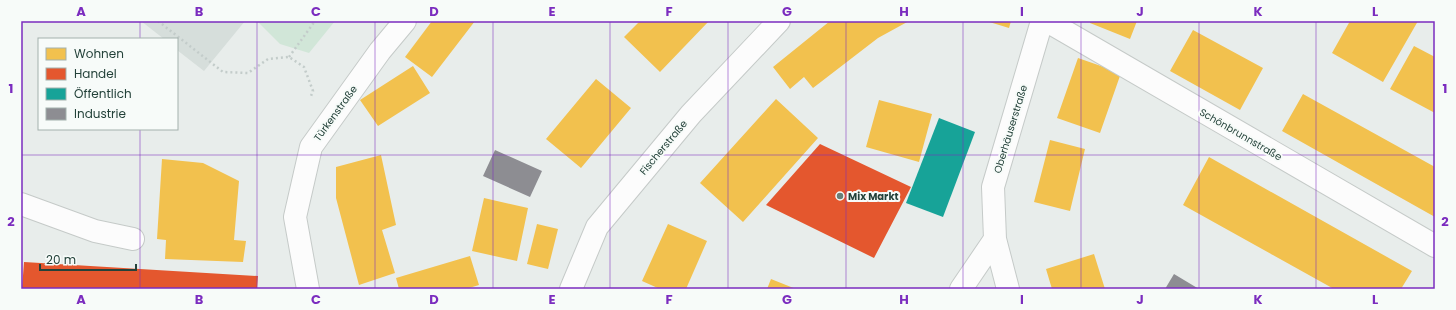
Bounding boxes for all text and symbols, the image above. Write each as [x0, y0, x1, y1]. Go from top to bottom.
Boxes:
text: A [76, 2, 86, 21]
text: B [195, 2, 204, 21]
text: C [311, 2, 321, 21]
text: D [429, 2, 439, 21]
text: E [548, 2, 556, 21]
text: F [665, 2, 673, 21]
text: G [782, 2, 792, 21]
text: H [899, 2, 909, 21]
text: I [1020, 2, 1024, 21]
text: J [1136, 2, 1144, 21]
text: K [1253, 2, 1263, 21]
text: L [1372, 2, 1378, 21]
legend [38, 38, 178, 130]
text: Wohnen [74, 45, 124, 62]
text: Handel [74, 65, 117, 82]
text: 1 [9, 79, 13, 98]
text: 1 [1443, 79, 1447, 98]
street label: Türkenstraße [310, 82, 361, 144]
street label: Oberhäuserstraße [990, 83, 1031, 175]
text: Öffentlich [74, 85, 132, 102]
text: Industrie [74, 105, 126, 122]
street label: Schönbrunnstraße [1197, 105, 1285, 164]
street label: Fischerstraße [636, 117, 691, 178]
place label: Mix Markt [848, 189, 899, 204]
marker: Mix Markt [835, 191, 845, 201]
text: 2 [7, 212, 15, 231]
text: 2 [1441, 212, 1449, 231]
scale bar [40, 246, 136, 272]
text: 20 m [46, 251, 76, 268]
text: A [76, 290, 86, 309]
text: B [195, 290, 204, 309]
text: C [311, 290, 321, 309]
text: D [429, 290, 439, 309]
text: E [548, 290, 556, 309]
text: F [665, 290, 673, 309]
text: G [782, 290, 792, 309]
text: H [899, 290, 909, 309]
text: I [1020, 290, 1024, 309]
text: J [1136, 290, 1144, 309]
text: K [1253, 290, 1263, 309]
text: L [1372, 290, 1378, 309]

